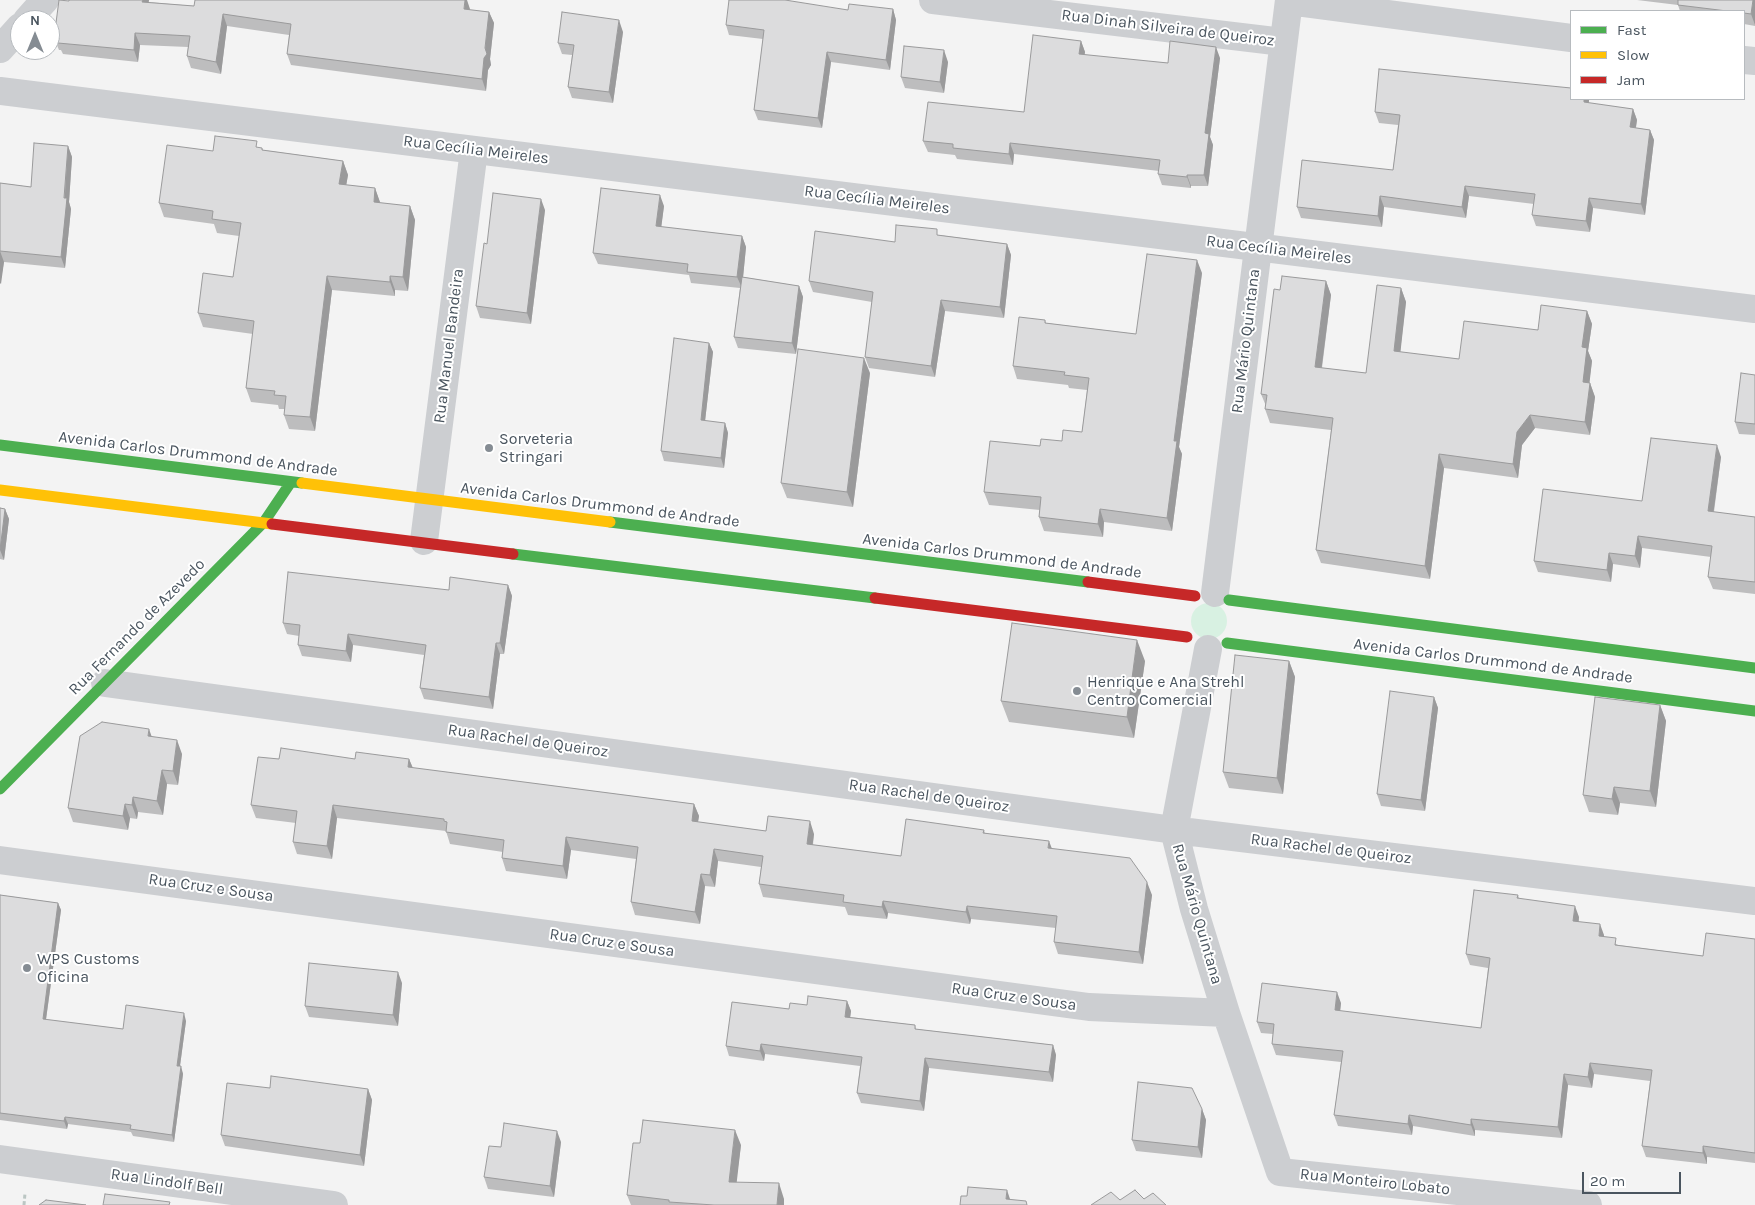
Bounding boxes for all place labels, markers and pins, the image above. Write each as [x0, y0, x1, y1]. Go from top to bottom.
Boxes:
place label: Sorveteria Stringari [499, 429, 573, 467]
marker: Sorveteria Stringari [483, 442, 495, 454]
place label: Henrique e Ana Strehl Centro Comercial [1087, 672, 1244, 710]
marker: Henrique e Ana Strehl Centro Comercial [1071, 685, 1083, 697]
place label: WPS Customs Oficina [37, 949, 140, 987]
marker: WPS Customs Oficina [21, 962, 33, 974]

